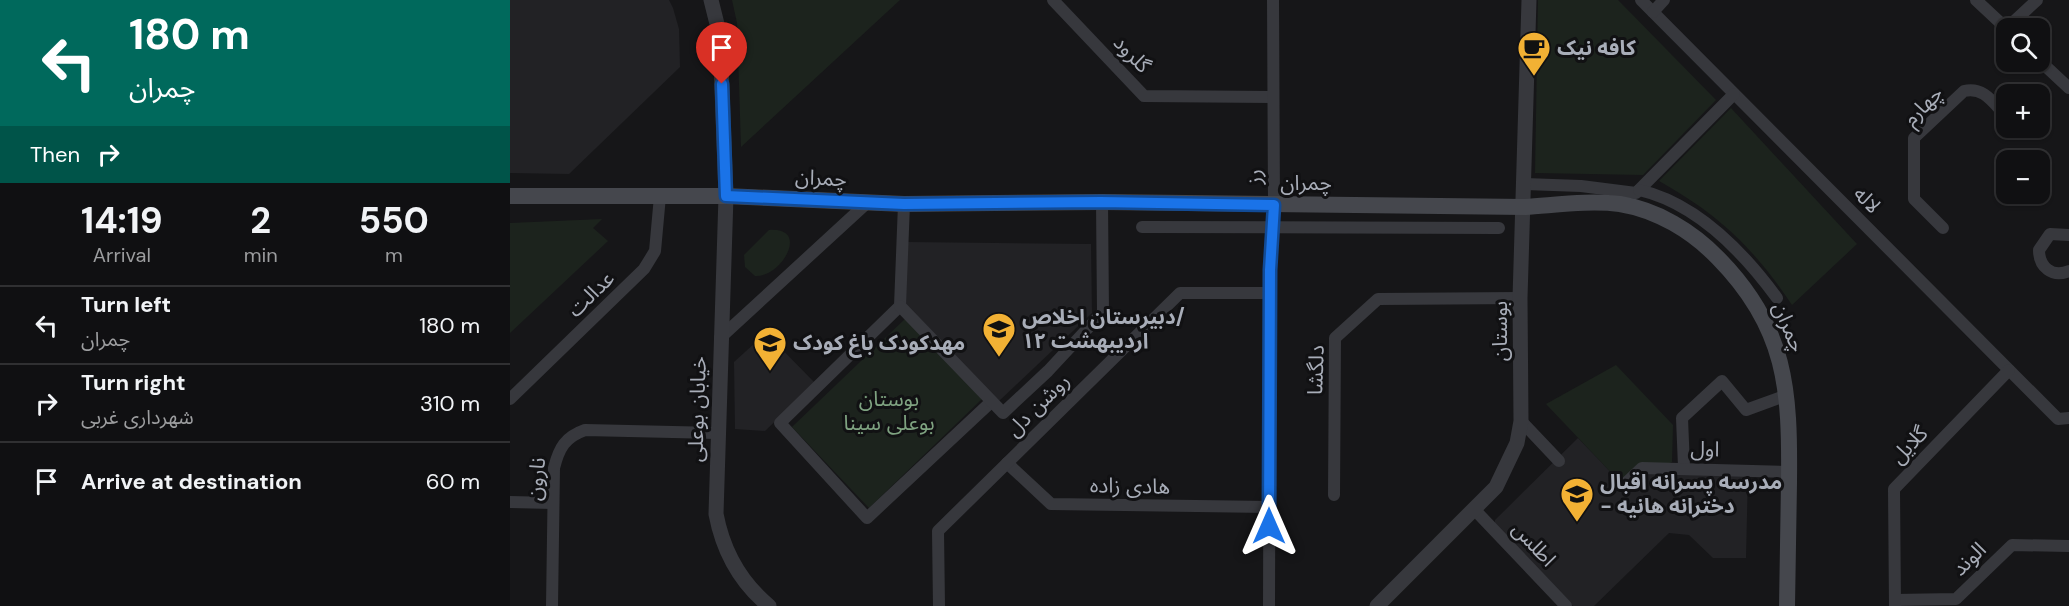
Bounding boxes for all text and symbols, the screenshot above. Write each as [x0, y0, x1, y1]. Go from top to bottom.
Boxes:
text: 180 m [129, 7, 250, 62]
map controls [1996, 18, 2050, 204]
button: search [1996, 18, 2050, 72]
pin [696, 22, 747, 84]
icon: left [30, 24, 108, 102]
street label: گلرود [1107, 29, 1157, 79]
cafe icon: کافه نیک [1516, 30, 1552, 77]
icon: arrive [705, 31, 738, 64]
place label: کافه نیک [1557, 34, 1636, 62]
text: چمران [129, 70, 195, 105]
street label: چهارم [1897, 80, 1951, 134]
button: + [1996, 84, 2050, 138]
icon: right [92, 138, 125, 171]
text: Then [30, 140, 80, 169]
button: − [1996, 150, 2050, 204]
street label: چمران [794, 163, 848, 193]
street label: رز [1240, 169, 1268, 186]
street label: چمران [1280, 169, 1332, 197]
street label: لاله [1847, 180, 1887, 220]
text: 14:19 [81, 197, 163, 244]
text: 2 [250, 197, 271, 244]
text: 550 [359, 197, 429, 244]
text: Arrival [93, 242, 151, 268]
text: min [244, 242, 278, 268]
text: m [385, 242, 403, 268]
street label: عدالت [561, 265, 621, 323]
text: Turn left [81, 290, 171, 319]
street label: چمران [1766, 298, 1812, 356]
street label: بوستان [1486, 301, 1514, 361]
place label: دبیرستان اخلاص/ ۱۲ اردیبهشت [1022, 303, 1185, 355]
icon: left [30, 309, 63, 342]
text: 180 m [419, 311, 480, 340]
school or university icon: دبیرستان اخلاص/ ۱۲ اردیبهشت [981, 311, 1017, 358]
school or university icon: مهدکودک باغ کودک [752, 325, 788, 372]
text: چمران [81, 326, 130, 352]
place label: مهدکودک باغ کودک [793, 329, 965, 358]
street label: دلگشا [1301, 344, 1331, 396]
street label: خیابان بوعلی [681, 356, 713, 462]
street label: روشن دل [1000, 367, 1076, 443]
text: Turn right [81, 368, 186, 397]
park label: بوستان بوعلی سینا [843, 385, 935, 437]
icon: right [30, 387, 63, 420]
text: 310 m [420, 389, 480, 418]
text: شهرداری غربی [81, 404, 194, 430]
street label: گلایل [1884, 420, 1934, 470]
street label: اول [1690, 435, 1720, 463]
street label: نارون [520, 456, 552, 502]
icon: arrive [30, 465, 63, 498]
text: Arrive at destination [81, 467, 302, 496]
text: 60 m [426, 467, 480, 496]
place label: مدرسه پسرانه اقبال - دخترانه هانیه [1600, 468, 1782, 520]
street label: هادی زاده [1090, 471, 1170, 501]
school or university icon: مدرسه پسرانه اقبال - دخترانه هانیه [1559, 476, 1595, 523]
position arrow [1237, 494, 1301, 558]
street label: اطلس [1506, 515, 1562, 573]
street label: الوند [1946, 536, 1992, 582]

